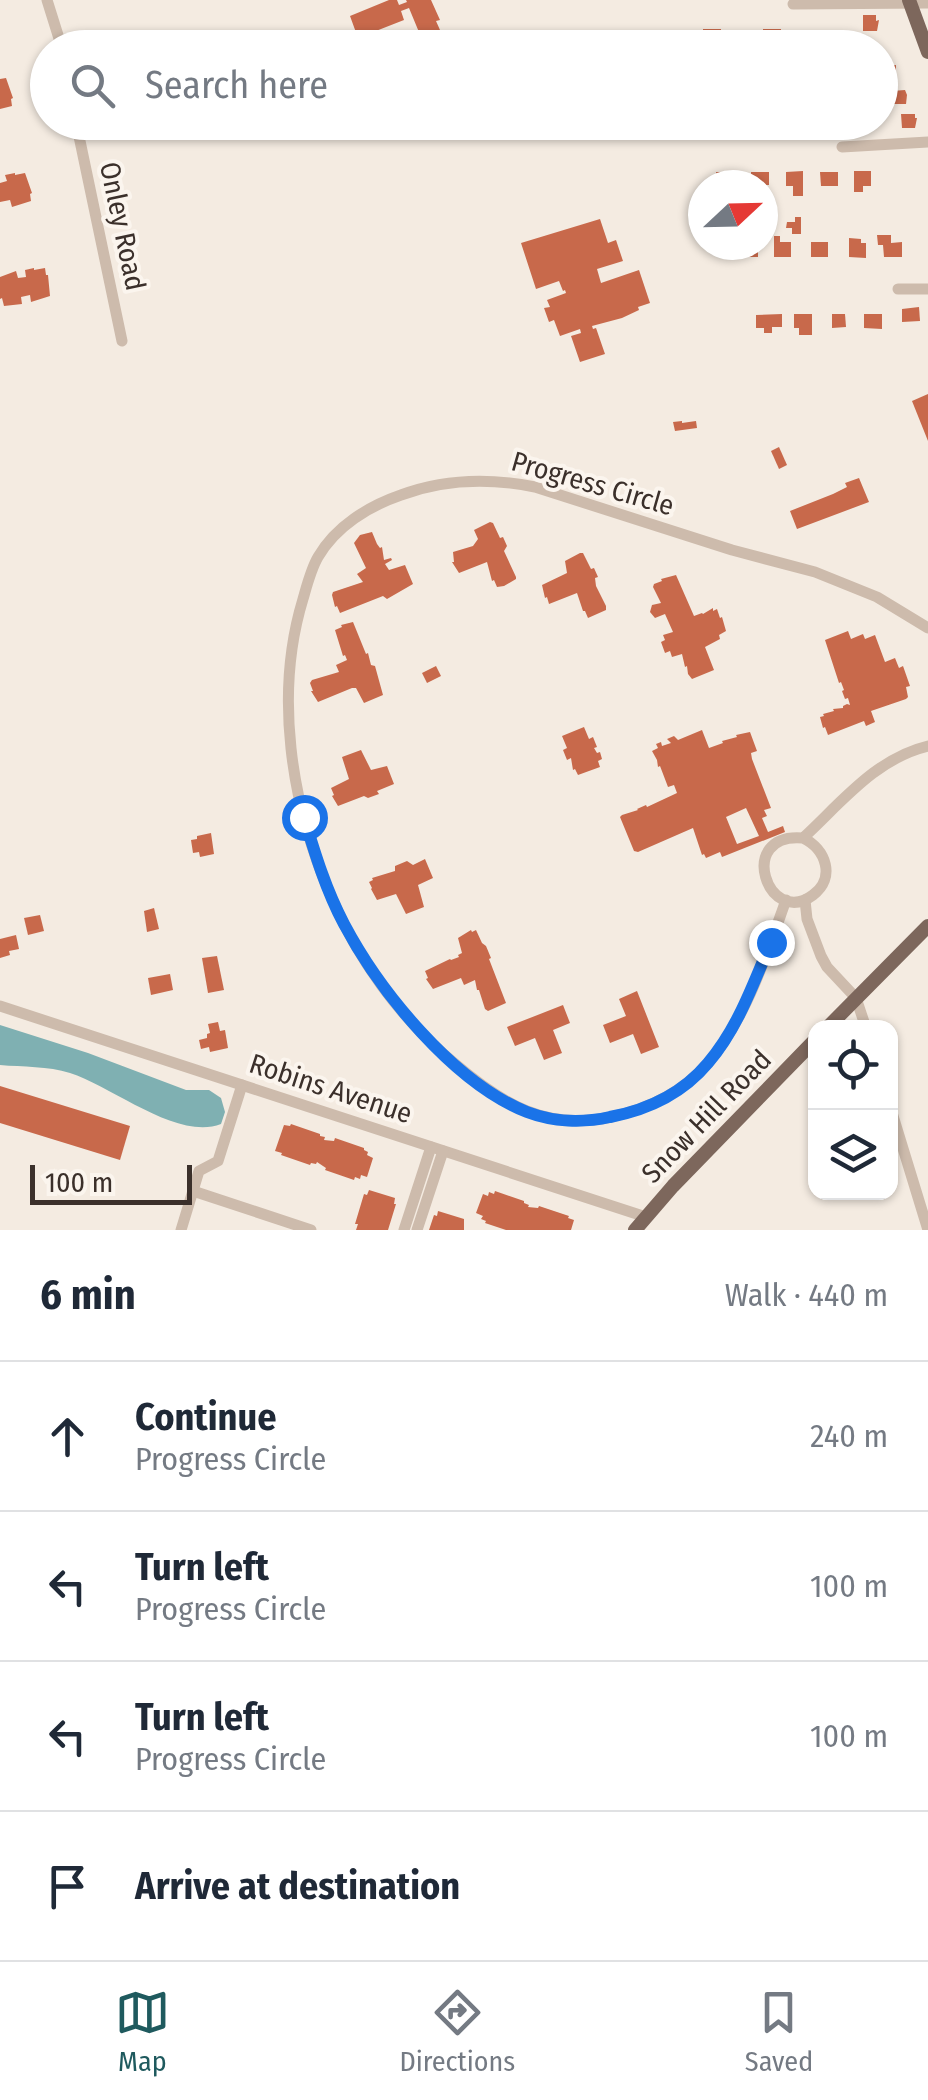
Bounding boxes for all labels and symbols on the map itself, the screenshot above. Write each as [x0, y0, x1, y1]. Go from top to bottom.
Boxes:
street label: Onley Road [93, 159, 152, 293]
north arrow [688, 170, 778, 260]
street label: Progress Circle [508, 445, 678, 522]
route start [282, 795, 328, 841]
route end [749, 920, 795, 966]
street label: Snow Hill Road [635, 1043, 778, 1190]
street label: Robins Avenue [245, 1047, 416, 1130]
scale bar [30, 1160, 192, 1204]

